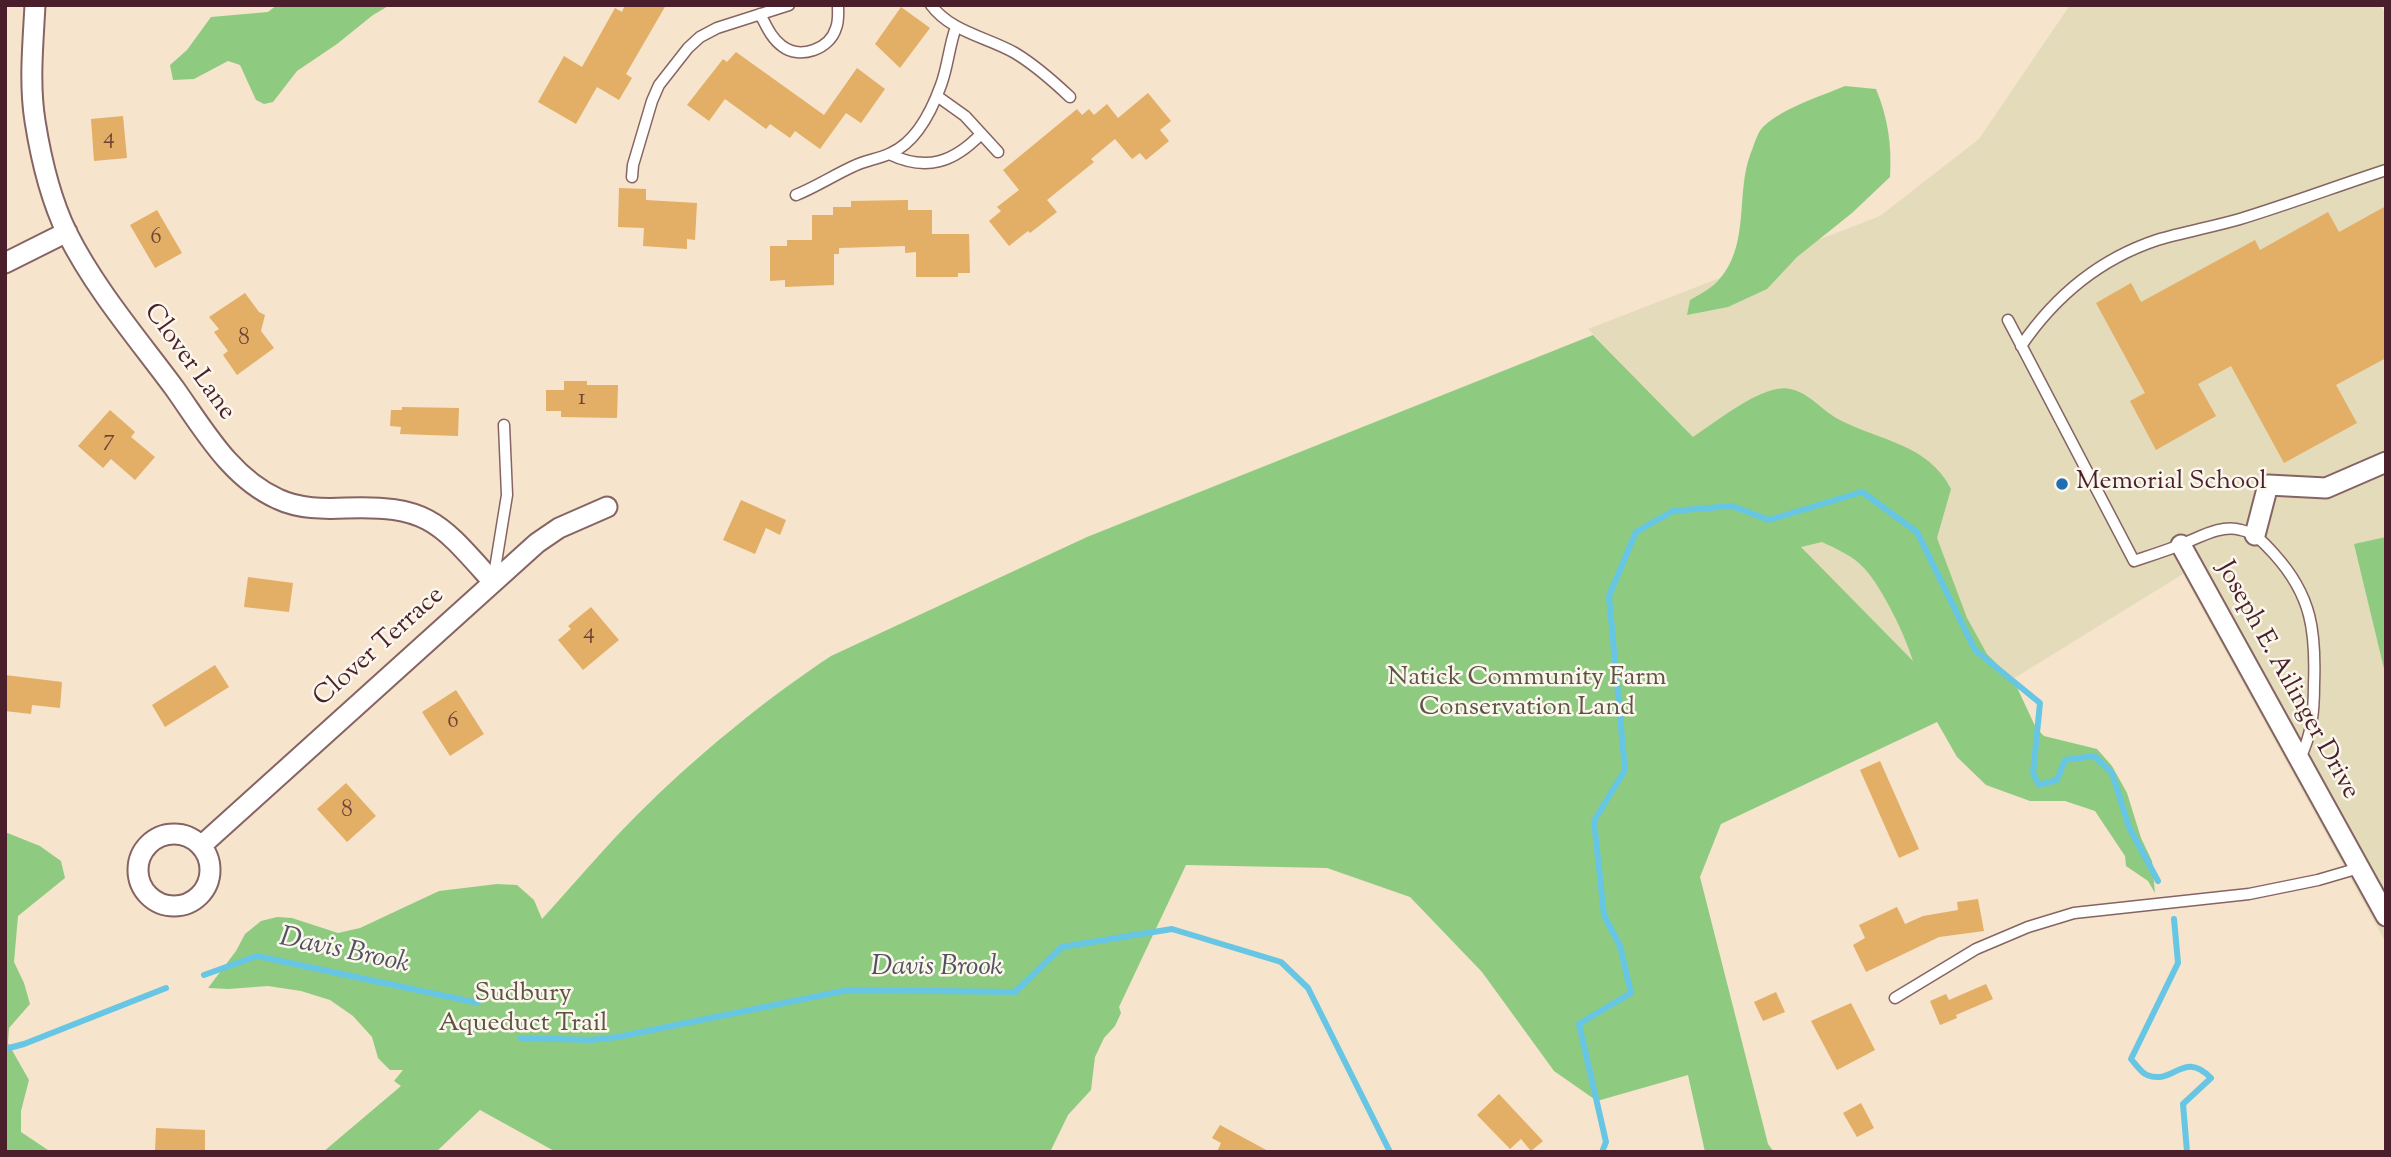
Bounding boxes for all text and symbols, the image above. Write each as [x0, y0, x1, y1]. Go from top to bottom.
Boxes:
house number: 4 [103, 125, 115, 153]
house number: 6 [150, 225, 162, 253]
street label: Clover Lane [135, 299, 241, 427]
house number: 8 [238, 326, 250, 354]
house number: 1 [578, 386, 586, 414]
house number: 7 [103, 427, 115, 455]
place label: Memorial School [2076, 468, 2267, 500]
marker: Memorial School [2054, 476, 2070, 492]
street label: Joseph E. Ailinger Drive [2208, 556, 2364, 806]
street label: Clover Terrace [308, 581, 452, 715]
house number: 4 [583, 620, 595, 648]
park label: Natick Community Farm Conservation Land [1388, 664, 1666, 726]
house number: 6 [447, 709, 459, 737]
house number: 8 [341, 798, 353, 826]
water label: Davis Brook [276, 923, 412, 983]
water label: Davis Brook [871, 952, 1003, 986]
park label: Sudbury Aqueduct Trail [438, 980, 608, 1042]

